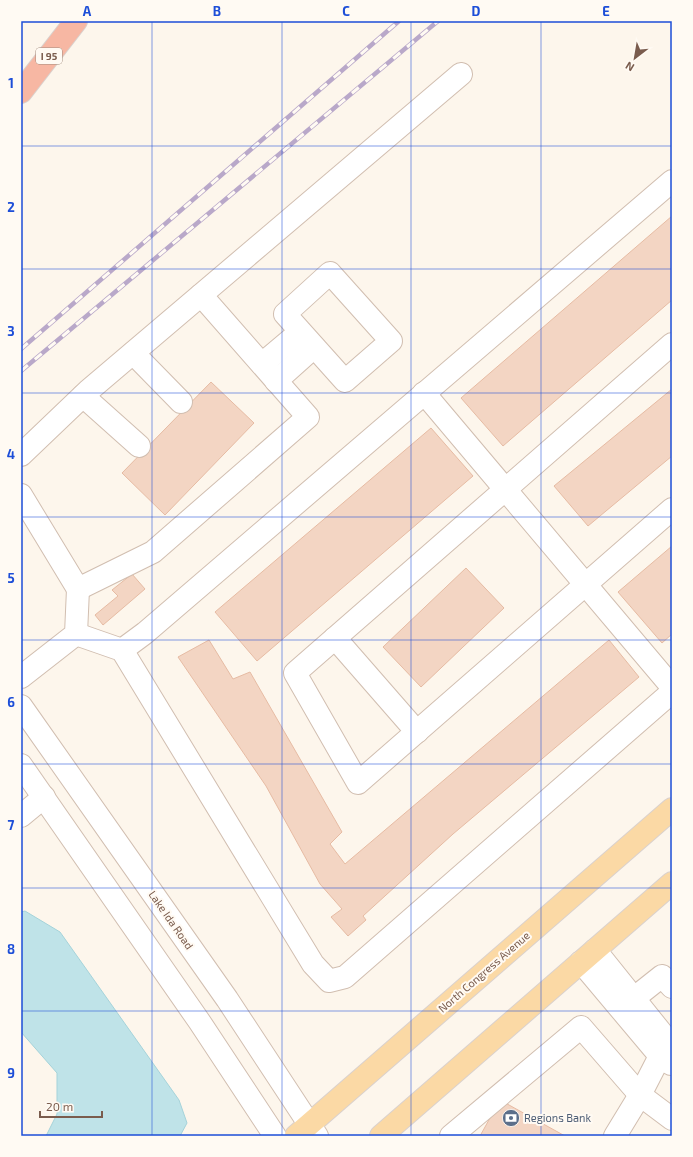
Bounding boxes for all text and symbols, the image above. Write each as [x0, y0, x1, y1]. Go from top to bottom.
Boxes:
text: A [83, 3, 92, 19]
text: B [213, 3, 221, 19]
text: C [342, 3, 350, 19]
text: D [472, 3, 481, 19]
text: E [602, 3, 610, 19]
north arrow [615, 38, 655, 78]
road number: I 95 [36, 48, 62, 64]
text: N [623, 59, 636, 75]
text: 1 [8, 75, 14, 91]
text: 2 [7, 199, 15, 215]
text: 3 [7, 323, 15, 339]
text: 4 [7, 446, 15, 462]
text: 5 [7, 570, 15, 586]
text: 6 [7, 694, 15, 710]
text: 7 [8, 817, 15, 833]
street label: Lake Ida Road [146, 888, 196, 951]
street label: North Congress Avenue [435, 928, 532, 1015]
text: 8 [7, 941, 15, 957]
text: 9 [7, 1065, 15, 1081]
scale bar [40, 1093, 102, 1119]
text: 20 m [46, 1099, 73, 1113]
bank icon: Regions Bank [501, 1108, 521, 1128]
place label: Regions Bank [524, 1111, 591, 1124]

